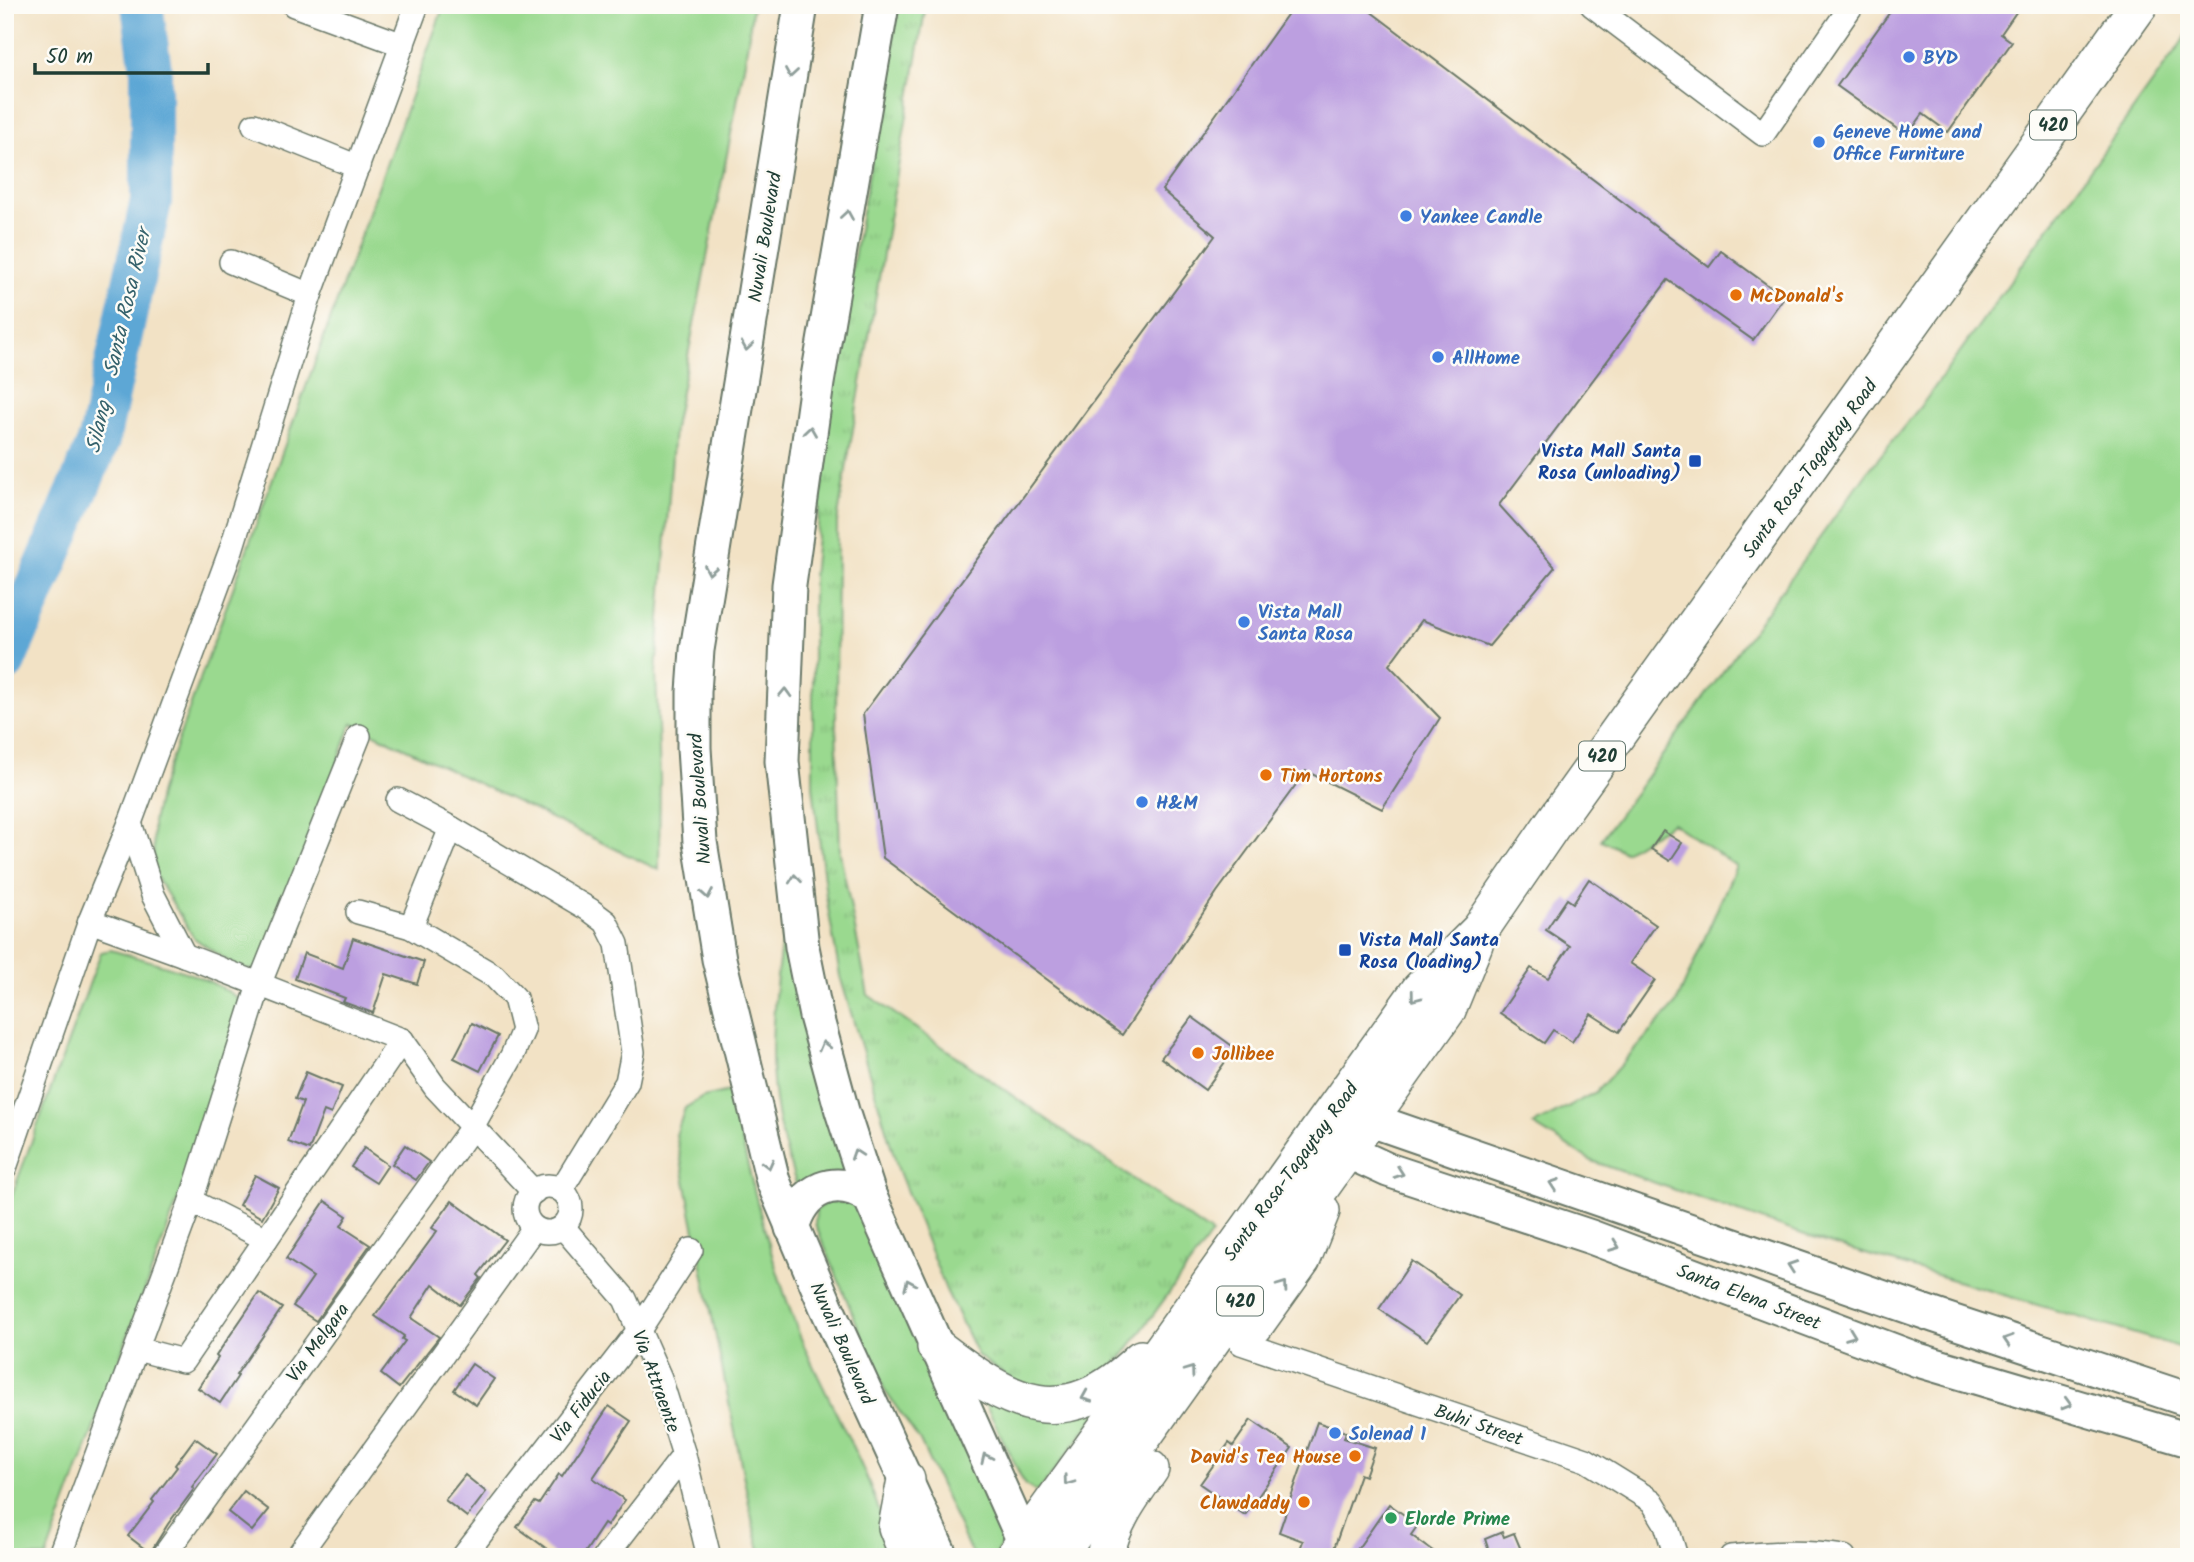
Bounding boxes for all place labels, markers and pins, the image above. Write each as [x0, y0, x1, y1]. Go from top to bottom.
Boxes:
place label: BYD [1923, 44, 1959, 74]
marker: BYD [1901, 49, 1917, 65]
place label: Geneve Home and Office Furniture [1833, 118, 1982, 170]
marker: Geneve Home and Office Furniture [1811, 134, 1827, 150]
place label: Yankee Candle [1420, 203, 1543, 233]
marker: Yankee Candle [1398, 208, 1414, 224]
place label: McDonald's [1750, 282, 1844, 312]
marker: McDonald's [1728, 287, 1744, 303]
place label: AllHome [1452, 344, 1520, 374]
marker: AllHome [1430, 349, 1446, 365]
place label: Vista Mall Santa Rosa (unloading) [1538, 437, 1681, 489]
marker: Vista Mall Santa Rosa (unloading) [1687, 453, 1703, 469]
place label: Vista Mall Santa Rosa [1258, 598, 1353, 650]
marker: Vista Mall Santa Rosa [1236, 614, 1252, 630]
place label: Tim Hortons [1280, 762, 1383, 792]
marker: Tim Hortons [1258, 767, 1274, 783]
place label: H&M [1156, 789, 1198, 819]
marker: H&M [1134, 794, 1150, 810]
place label: Vista Mall Santa Rosa (loading) [1359, 926, 1499, 978]
marker: Vista Mall Santa Rosa (loading) [1337, 942, 1353, 958]
place label: Jollibee [1212, 1040, 1274, 1070]
marker: Jollibee [1190, 1045, 1206, 1061]
place label: Solenad 1 [1349, 1420, 1426, 1450]
marker: Solenad 1 [1327, 1425, 1343, 1441]
place label: David's Tea House [1190, 1443, 1341, 1473]
marker: David's Tea House [1347, 1448, 1363, 1464]
place label: Clawdaddy [1200, 1489, 1290, 1519]
marker: Clawdaddy [1296, 1494, 1312, 1510]
place label: Elorde Prime [1405, 1505, 1510, 1535]
marker: Elorde Prime [1383, 1510, 1399, 1526]

